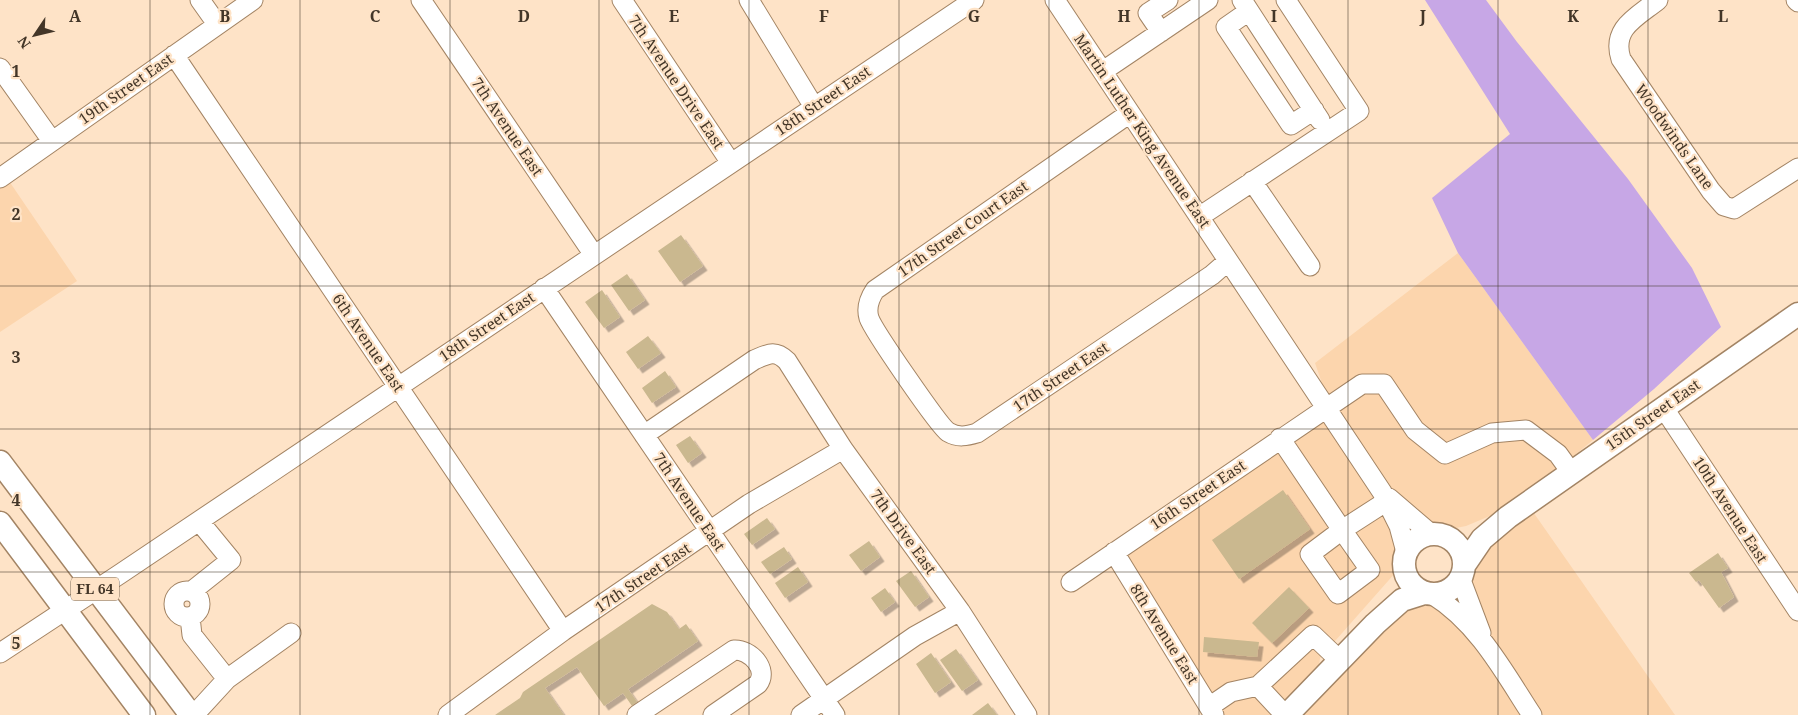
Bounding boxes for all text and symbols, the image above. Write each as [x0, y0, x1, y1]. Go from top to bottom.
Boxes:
text: A [69, 5, 82, 27]
text: B [220, 5, 231, 27]
text: C [370, 5, 381, 27]
text: D [518, 5, 530, 27]
text: F [819, 5, 829, 27]
text: G [968, 5, 980, 27]
text: H [1117, 5, 1131, 27]
text: I [1271, 5, 1277, 27]
text: J [1419, 5, 1427, 27]
text: K [1567, 5, 1579, 27]
text: L [1718, 5, 1728, 27]
north arrow [10, 10, 60, 60]
street label: 7th Avenue Drive East [624, 12, 728, 152]
street label: Martin Luther King Avenue East [1070, 29, 1215, 231]
text: N [13, 33, 35, 53]
street label: 19th Street East [74, 48, 177, 128]
text: 1 [11, 60, 21, 82]
street label: 18th Street East [771, 61, 874, 140]
street label: 7th Avenue East [468, 73, 548, 179]
street label: Woodwinds Lane [1631, 80, 1719, 193]
street label: 17th Street Court East [893, 176, 1032, 281]
text: 2 [11, 203, 21, 225]
street label: 18th Street East [435, 287, 538, 366]
street label: 6th Avenue East [329, 289, 409, 395]
street label: 17th Street East [1009, 337, 1112, 416]
text: 3 [11, 346, 21, 368]
street label: 15th Street East [1601, 374, 1704, 454]
street label: 7th Avenue East [650, 448, 730, 554]
street label: 10th Avenue East [1689, 453, 1773, 566]
street label: 16th Street East [1146, 455, 1249, 534]
street label: 7th Drive East [866, 485, 941, 578]
text: 4 [11, 489, 21, 511]
street label: 17th Street East [591, 538, 694, 617]
road number: FL 64 [71, 578, 119, 600]
street label: 8th Avenue East [1126, 580, 1204, 687]
text: 5 [11, 632, 21, 654]

